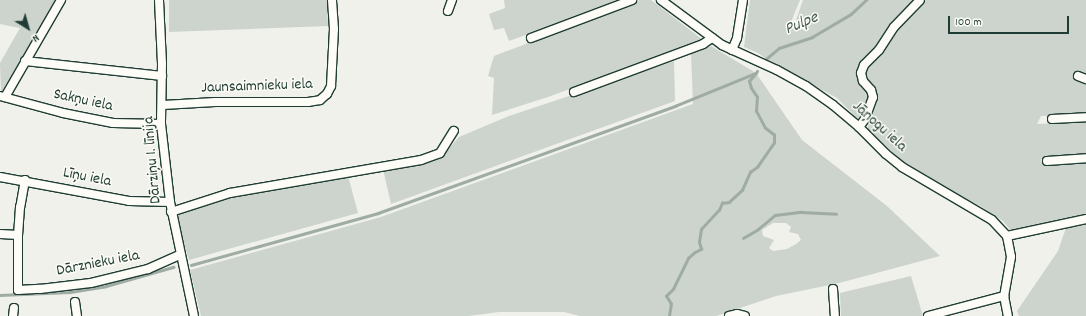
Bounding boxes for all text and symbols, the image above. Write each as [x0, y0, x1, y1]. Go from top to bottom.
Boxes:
north arrow [8, 8, 48, 48]
scale bar [950, 8, 1071, 34]
water label: Pulpe [782, 9, 822, 41]
text: 100 m [955, 14, 982, 31]
text: N [28, 30, 42, 46]
street label: Jaunsaimnieku iela [201, 75, 313, 99]
street label: Sakņu iela [51, 85, 115, 117]
street label: Jāņogu iela [848, 97, 910, 157]
street label: Dārziņu 1. līnija [140, 115, 166, 205]
street label: Līņu iela [61, 164, 113, 192]
street label: Dārznieku iela [55, 247, 141, 281]

